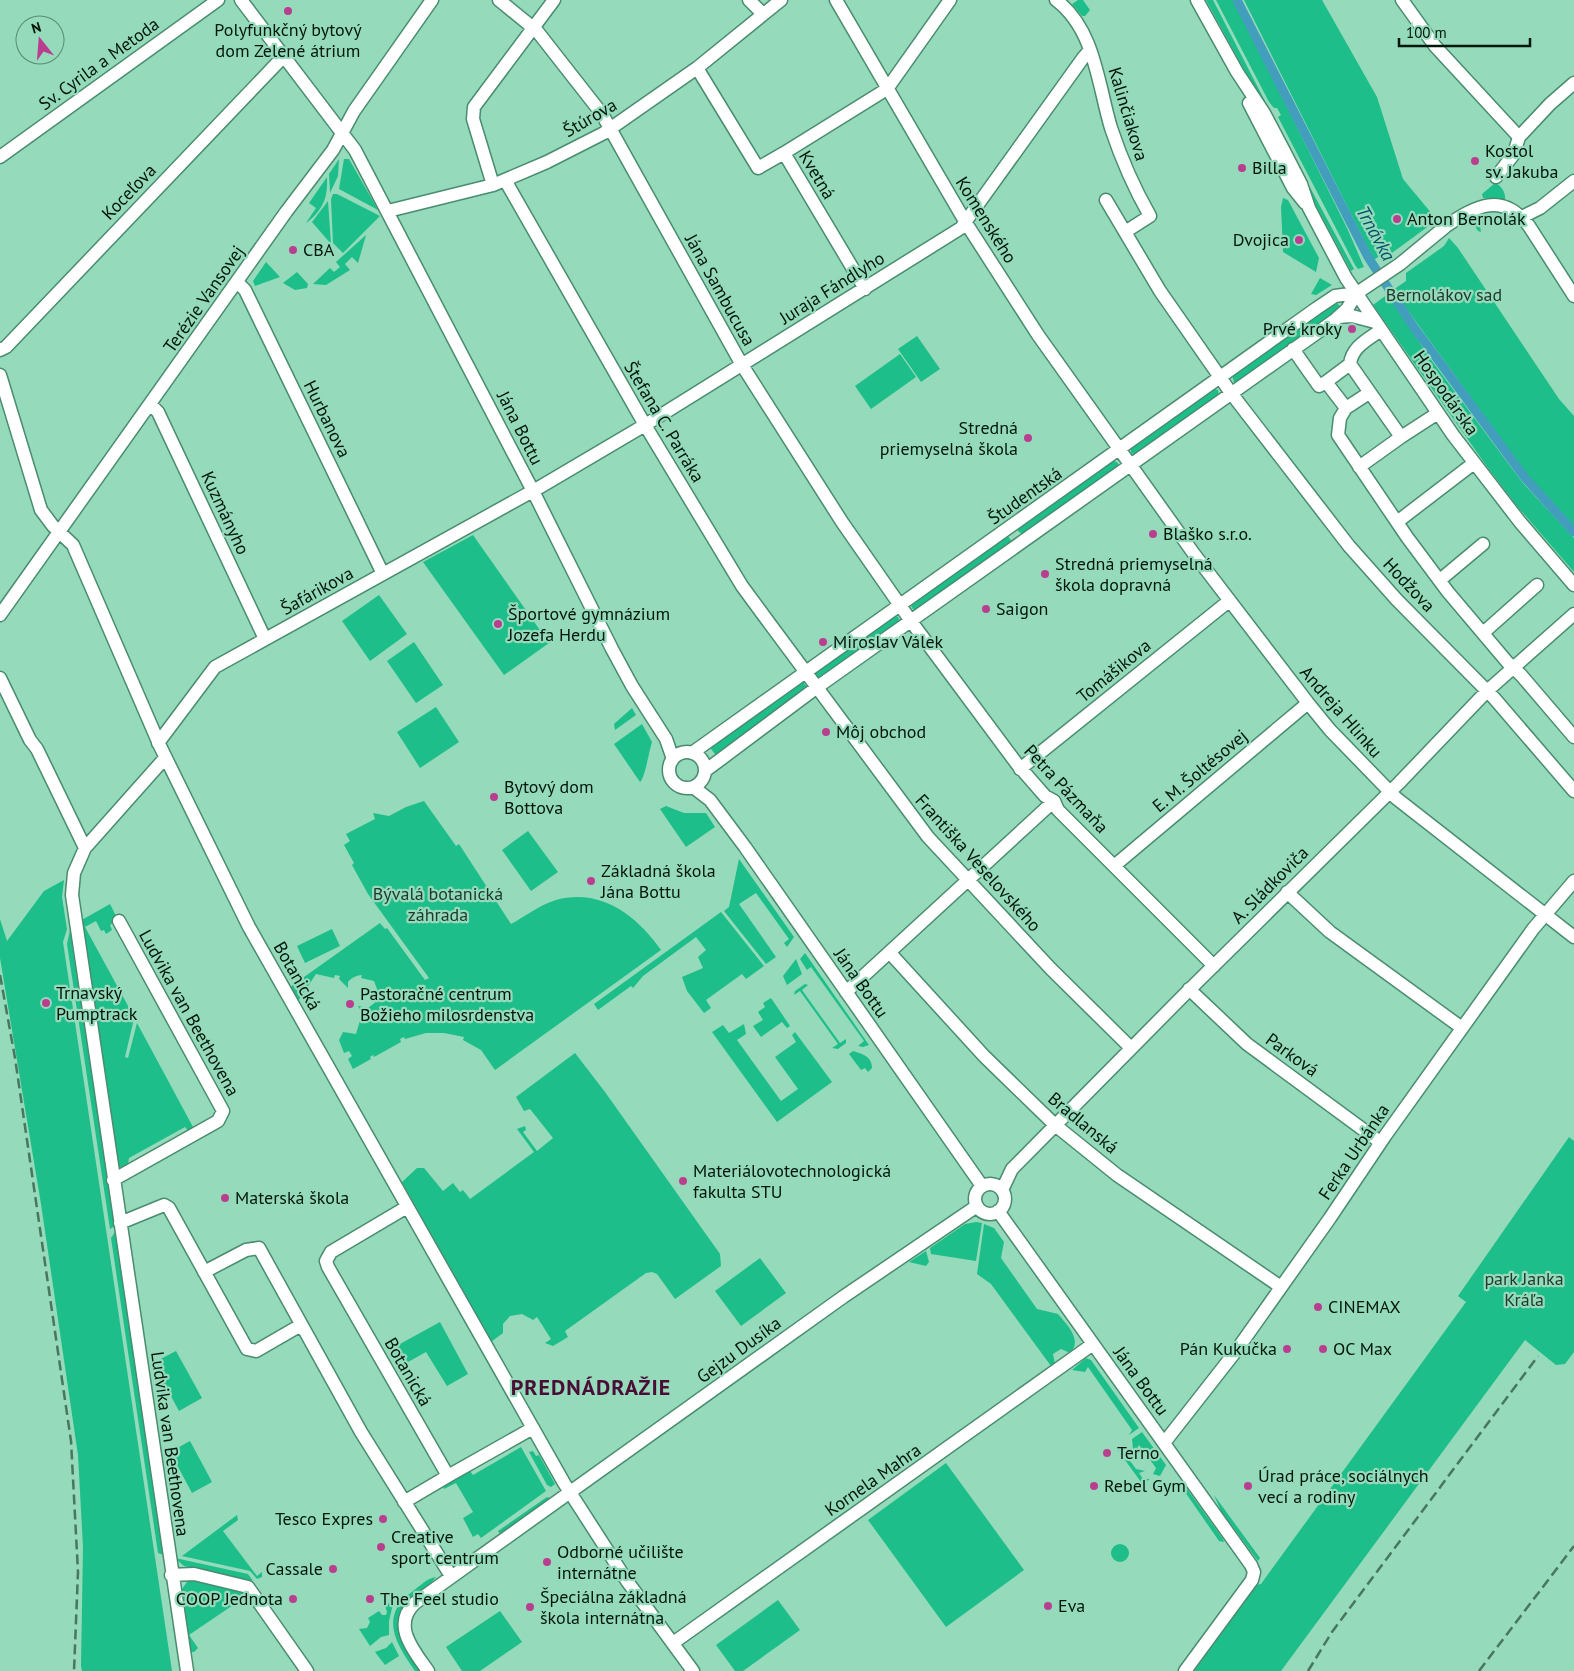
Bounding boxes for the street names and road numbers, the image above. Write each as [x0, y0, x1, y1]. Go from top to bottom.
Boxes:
street label: Sv. Cyrila a Metoda [34, 12, 163, 115]
street label: Kalinčiakova [1103, 64, 1154, 163]
street label: Štúrova [559, 93, 621, 142]
street label: Kvetná [794, 146, 841, 203]
street label: Koceľova [96, 159, 161, 224]
street label: Komenského [951, 172, 1022, 267]
street label: Jána Sambucusa [680, 229, 761, 350]
street label: Terézie Vansovej [158, 241, 249, 357]
street label: Juraja Fándlyho [774, 246, 888, 330]
street label: Hospodárska [1409, 346, 1484, 440]
street label: Štefana C. Parráka [619, 357, 710, 487]
street label: Hurbanova [299, 376, 356, 461]
street label: Jána Bottu [492, 386, 549, 469]
street label: Študentská [983, 462, 1066, 529]
street label: Kuzmányho [196, 467, 255, 558]
street label: Hodžova [1378, 553, 1440, 617]
street label: Šafárikova [276, 561, 357, 620]
street label: Tomášikova [1072, 634, 1155, 707]
street label: Andreja Hlinku [1295, 661, 1388, 762]
street label: E. M. Šoltésovej [1147, 724, 1252, 817]
street label: Petra Pázmaňa [1019, 739, 1113, 838]
street label: Františka Veselovského [910, 789, 1046, 936]
street label: A. Sládkoviča [1226, 841, 1313, 928]
street label: Ludvika van Beethovena [134, 926, 245, 1100]
street label: Botanická [269, 937, 326, 1014]
street label: Jána Bottu [829, 943, 894, 1022]
street label: Parková [1261, 1028, 1323, 1082]
street label: Bradlanská [1044, 1087, 1123, 1159]
street label: Ferka Urbánka [1313, 1099, 1394, 1204]
street label: Gejzu Dusíka [692, 1311, 785, 1388]
street label: Botanická [380, 1333, 437, 1410]
street label: Jána Bottu [1108, 1341, 1174, 1420]
street label: Ludvika van Beethovena [146, 1350, 195, 1538]
street label: Kornela Mahra [820, 1438, 925, 1521]

